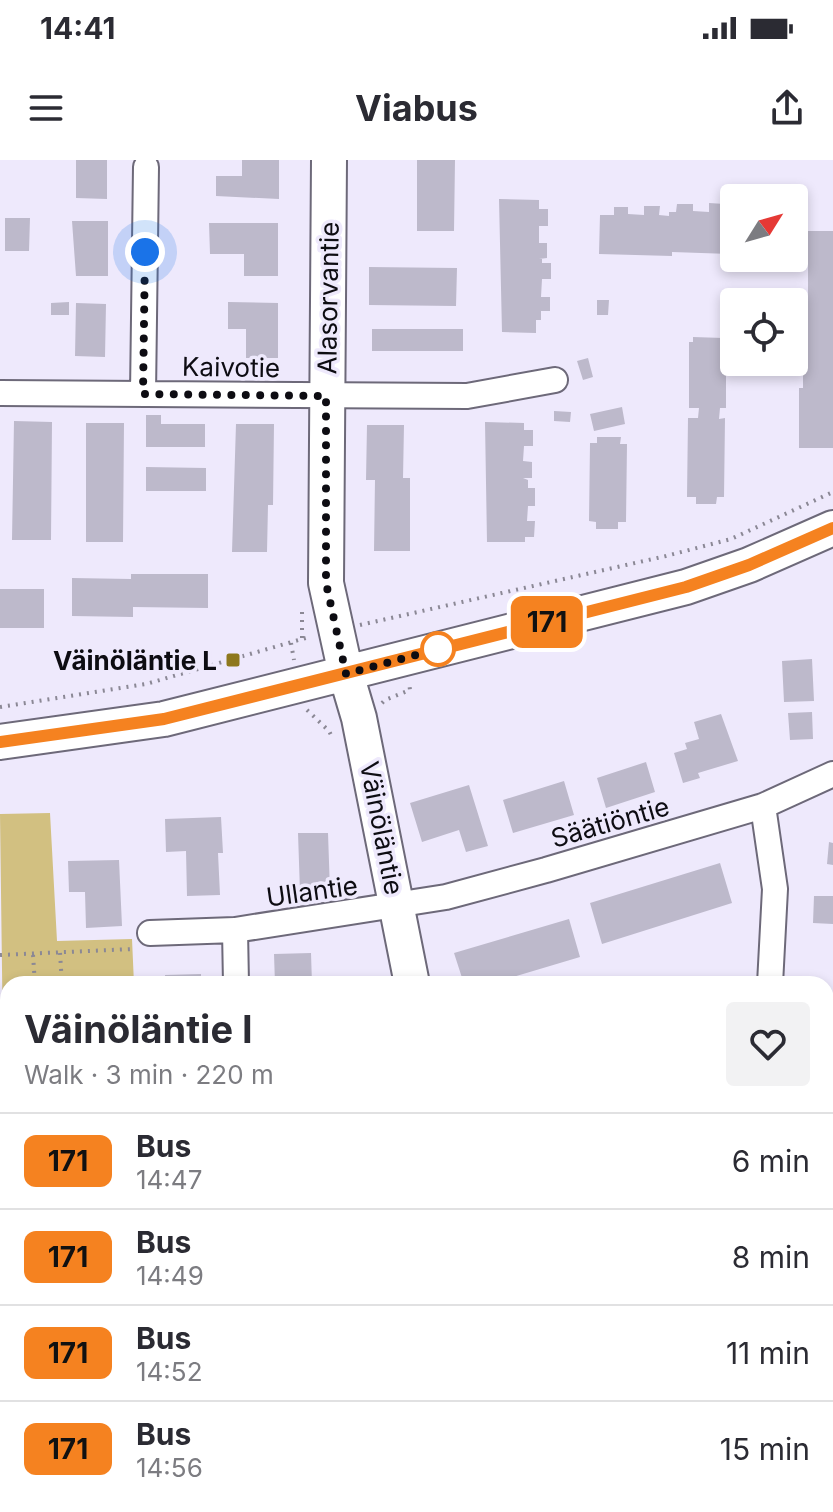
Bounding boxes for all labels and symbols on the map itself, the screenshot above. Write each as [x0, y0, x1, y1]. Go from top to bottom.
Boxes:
north arrow [720, 184, 808, 272]
street label: Alasorvantie [311, 221, 345, 375]
your location [125, 232, 165, 272]
street label: Kaivotie [182, 351, 280, 383]
line badge: 171 [501, 596, 593, 648]
unlabelled marker [421, 632, 455, 666]
place label: Väinöläntie L [53, 645, 217, 676]
marker: Väinöläntie L [224, 651, 242, 669]
street label: Väinöläntie [354, 759, 410, 897]
street label: Säätiöntie [547, 790, 673, 854]
street label: Ullantie [264, 869, 360, 913]

